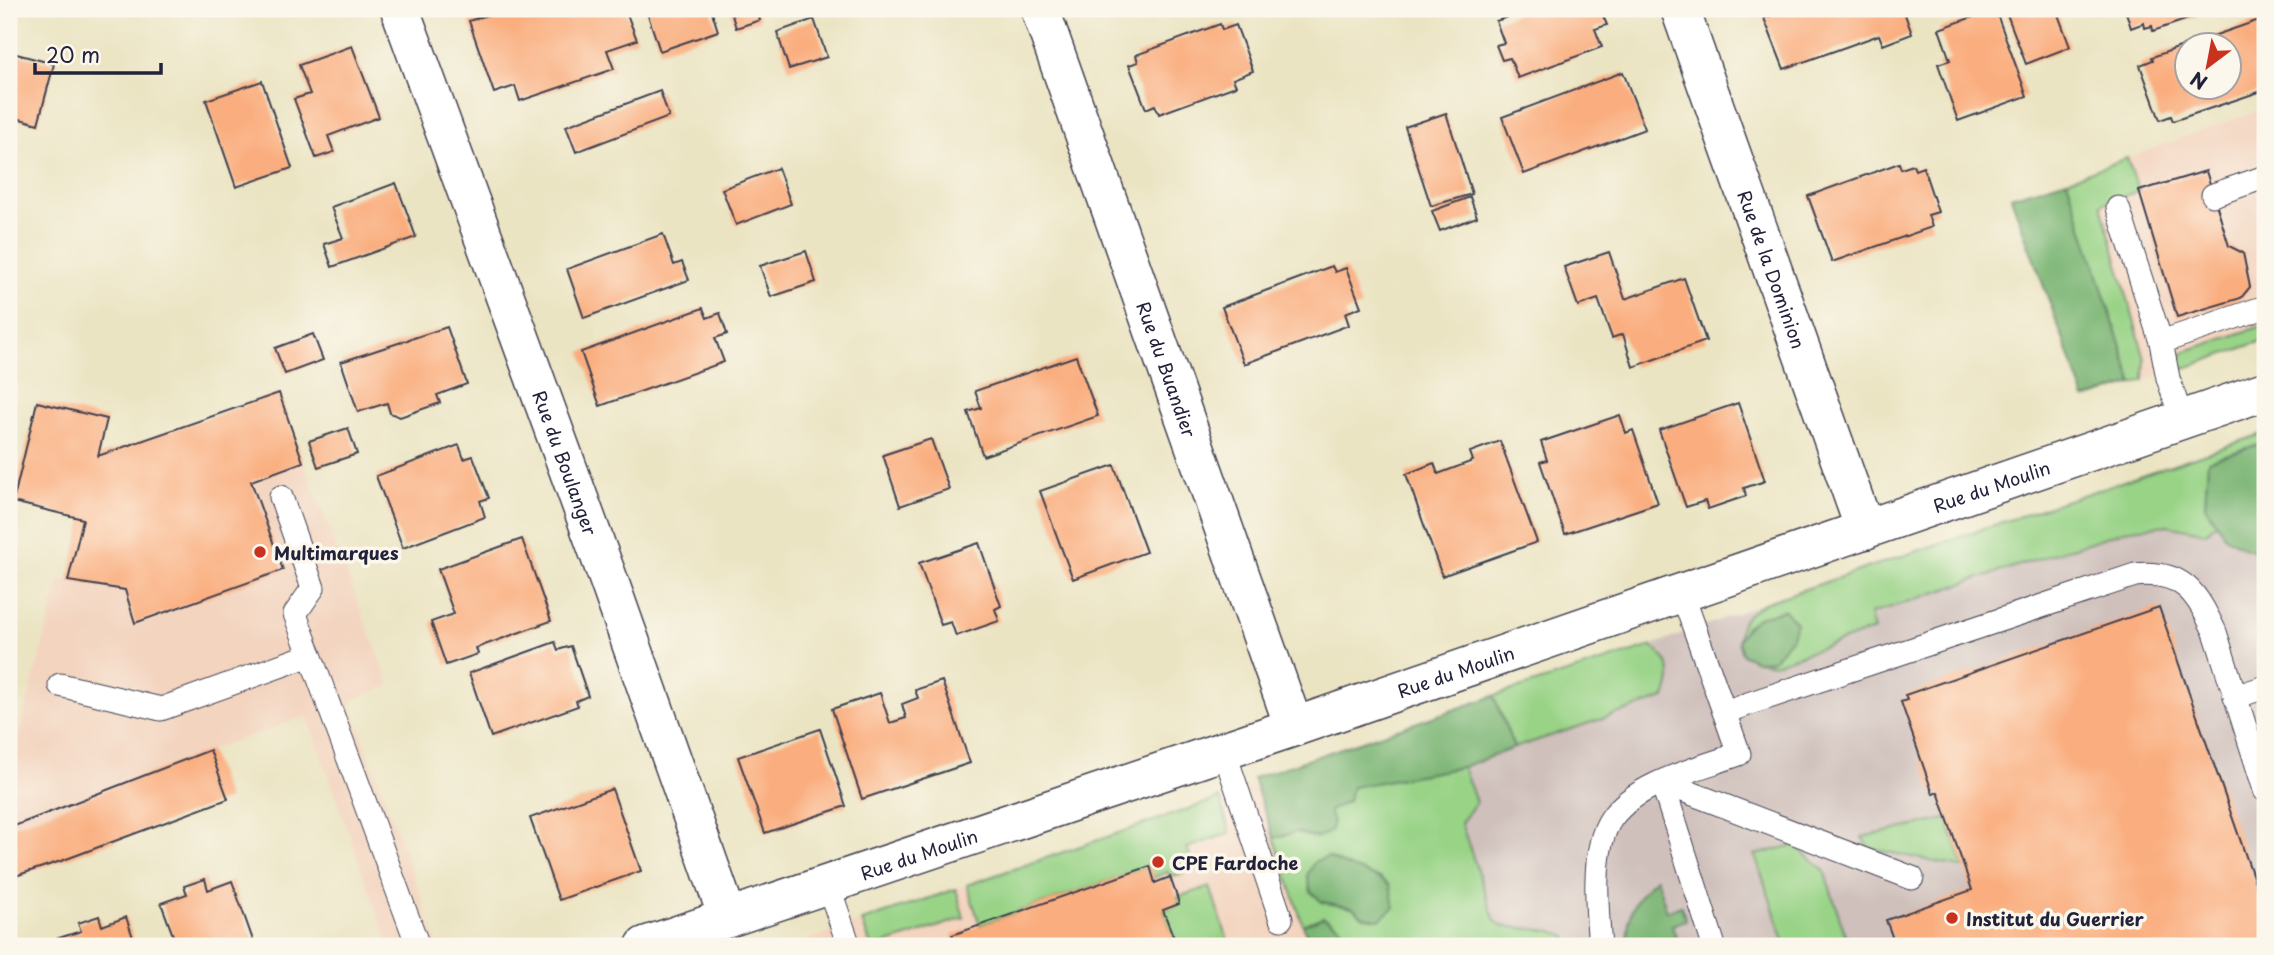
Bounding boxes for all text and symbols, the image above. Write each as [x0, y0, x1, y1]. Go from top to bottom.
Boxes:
scale bar [35, 32, 161, 76]
north arrow [2172, 32, 2242, 102]
text: 20 m [46, 38, 100, 70]
text: N [2185, 65, 2212, 97]
street label: Rue de la Dominion [1732, 186, 1813, 352]
street label: Rue du Buandier [1131, 297, 1204, 441]
street label: Rue du Boulanger [527, 387, 605, 539]
street label: Rue du Moulin [1929, 453, 2054, 518]
place label: Multimarques [274, 539, 399, 566]
marker: Multimarques [252, 544, 268, 560]
street label: Rue du Moulin [1394, 638, 1518, 704]
street label: Rue du Moulin [857, 821, 981, 886]
place label: CPE Fardoche [1172, 849, 1298, 876]
marker: CPE Fardoche [1150, 854, 1166, 870]
place label: Institut du Guerrier [1966, 905, 2144, 932]
marker: Institut du Guerrier [1944, 910, 1960, 926]

